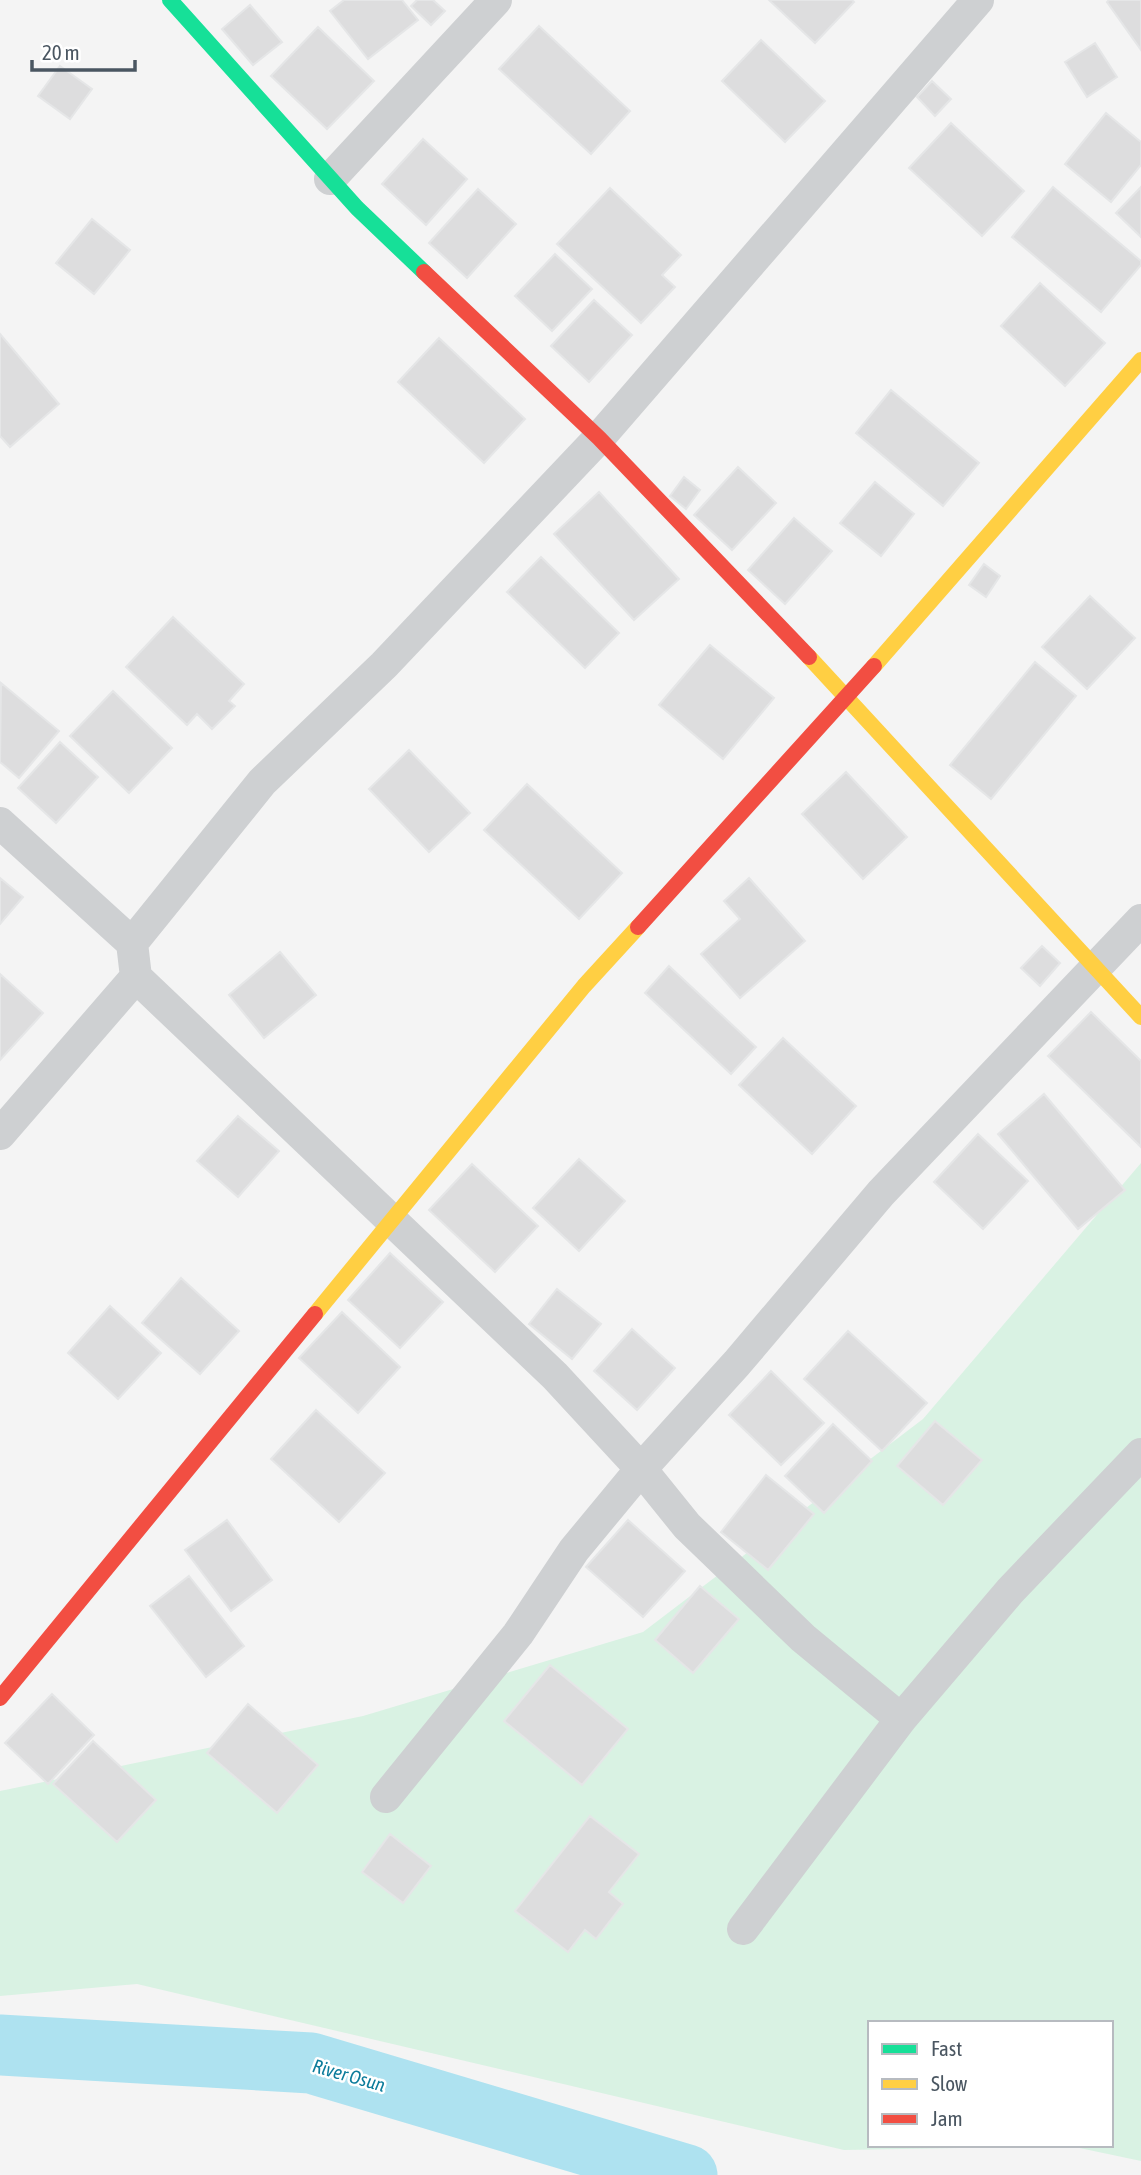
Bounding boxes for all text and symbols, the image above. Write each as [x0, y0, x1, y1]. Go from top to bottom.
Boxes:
scale bar [32, 28, 135, 72]
text: 20 m [42, 40, 80, 64]
legend [868, 2021, 1113, 2147]
text: Fast [931, 2036, 962, 2060]
water label: River Osun [310, 2054, 388, 2096]
text: Slow [931, 2071, 968, 2095]
text: Jam [931, 2106, 963, 2130]

